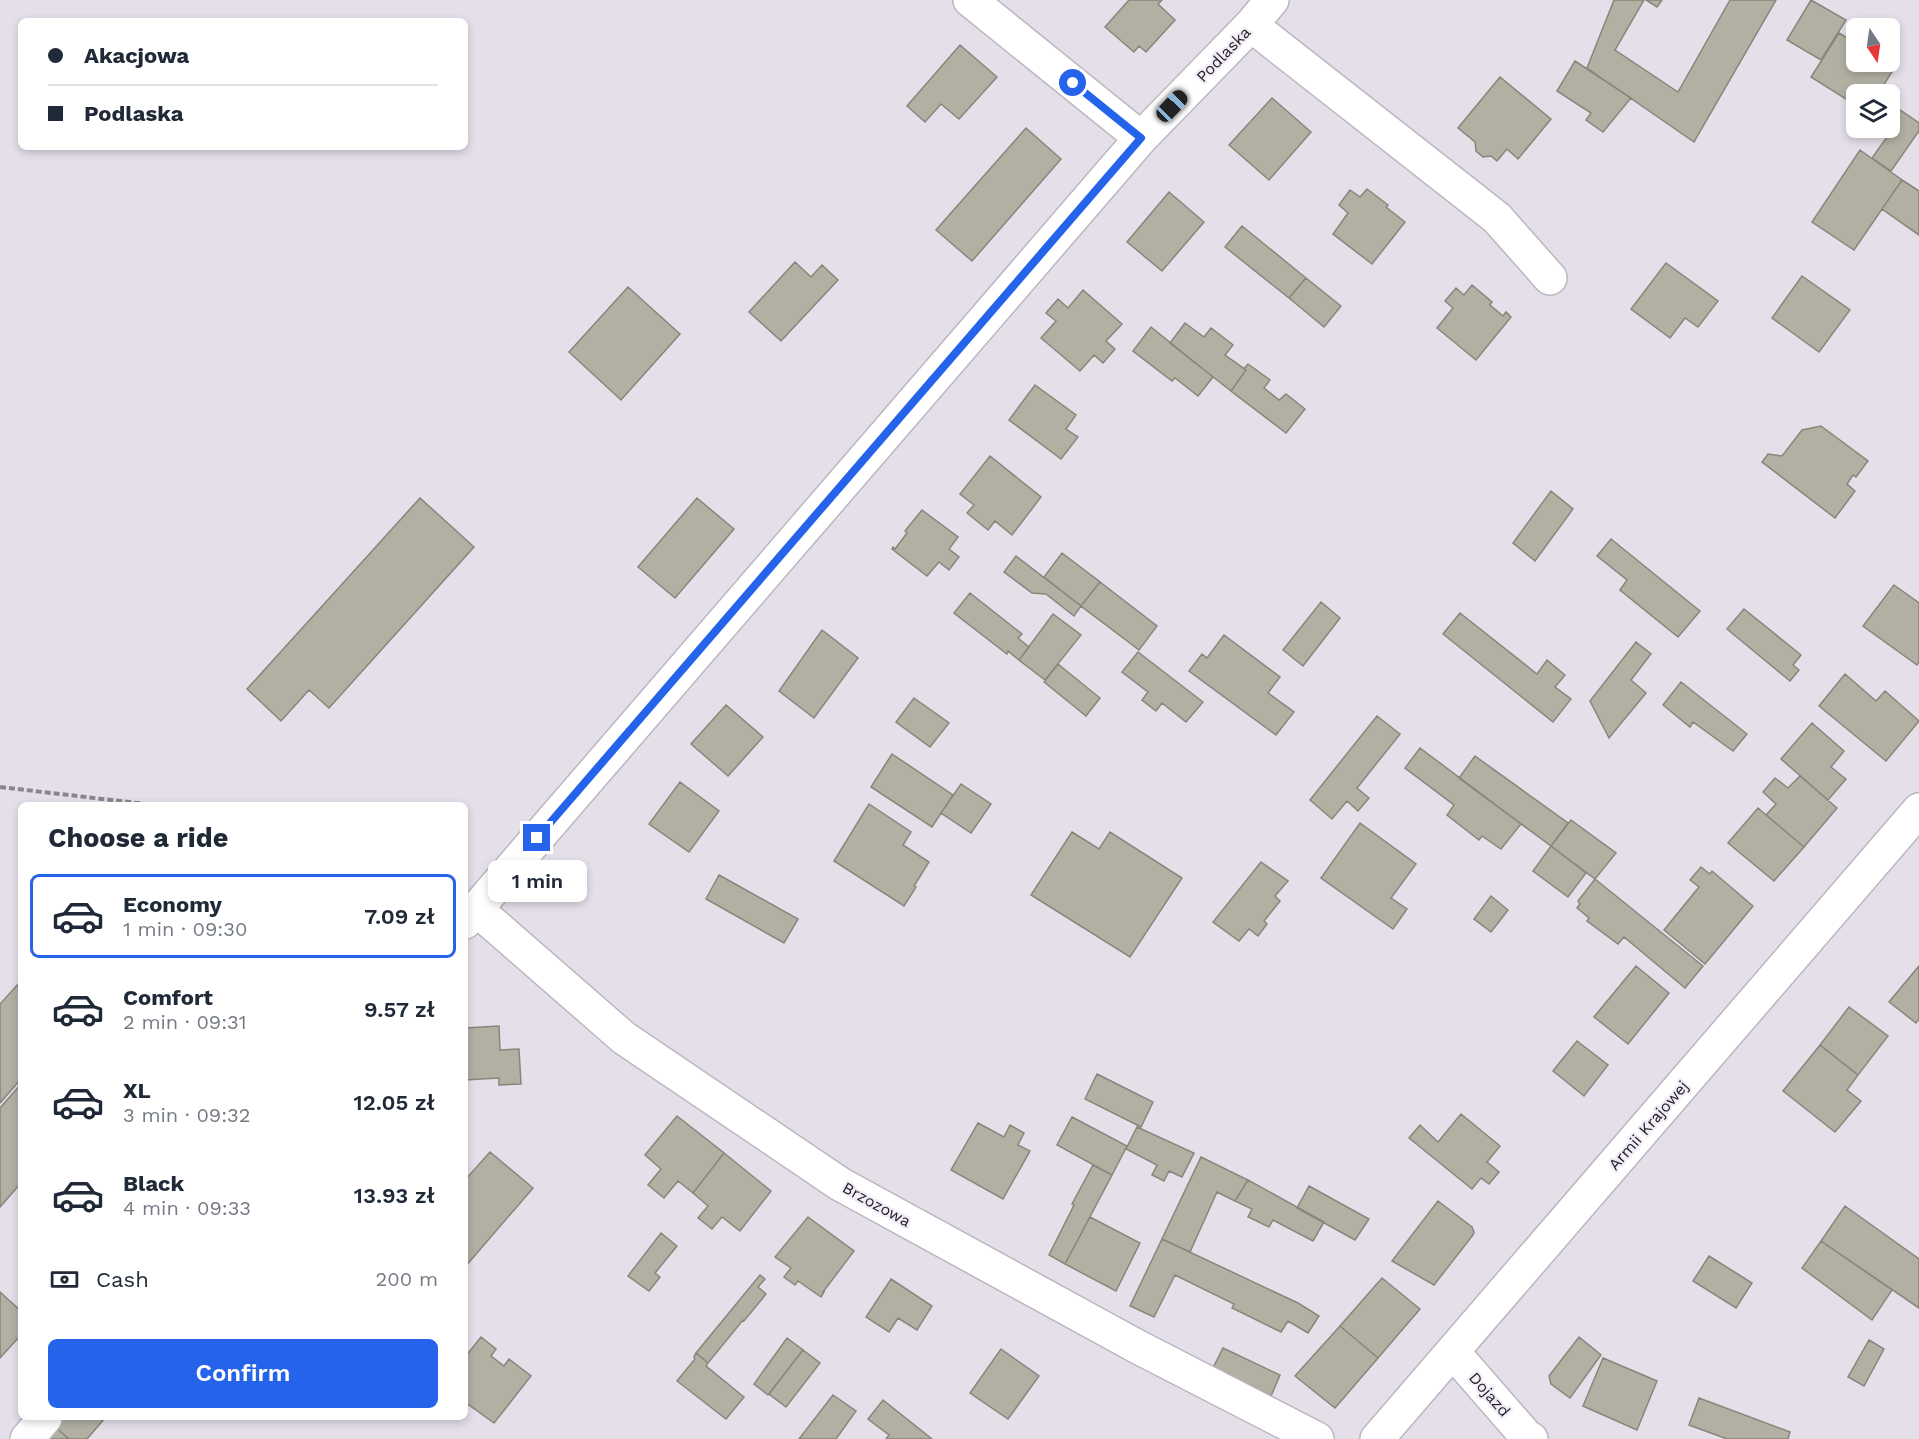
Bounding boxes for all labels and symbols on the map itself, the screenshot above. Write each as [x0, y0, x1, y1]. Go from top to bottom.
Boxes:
north arrow [1846, 18, 1900, 72]
street label: Podlaska [1192, 23, 1254, 86]
route start [1059, 69, 1086, 96]
car [1153, 87, 1191, 125]
route end [523, 824, 550, 851]
callout: 1 min [488, 859, 586, 901]
street label: Armii Krajowej [1604, 1077, 1692, 1174]
street label: Brzozowa [839, 1178, 914, 1231]
street label: Dojazd [1465, 1368, 1514, 1421]

